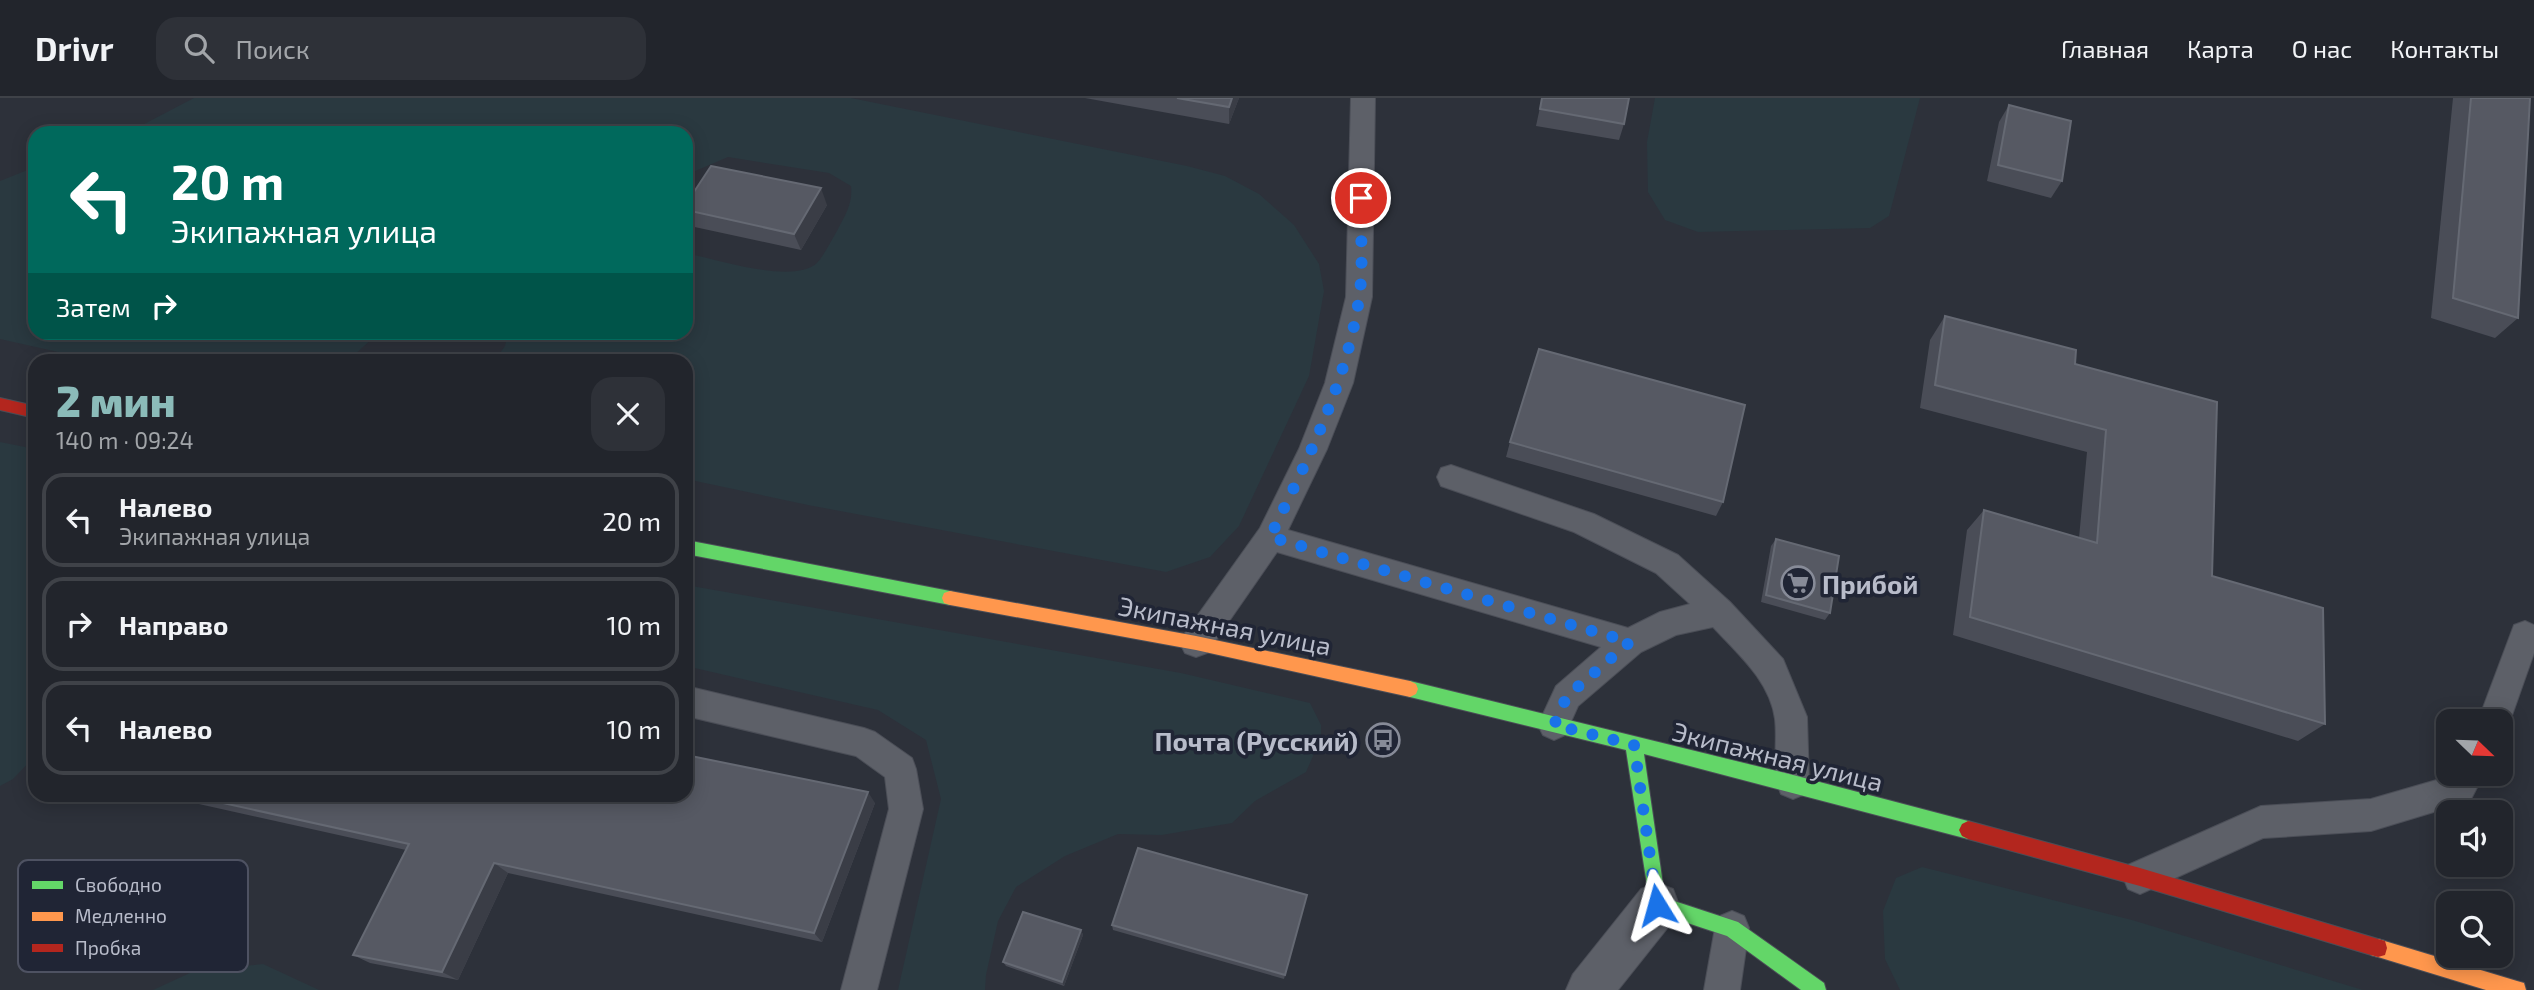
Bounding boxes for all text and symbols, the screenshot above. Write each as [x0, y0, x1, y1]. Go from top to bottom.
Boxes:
search box [156, 17, 646, 80]
text: Drivr [35, 28, 114, 68]
icon: search [180, 29, 218, 67]
text: Поиск [236, 33, 310, 64]
text: Главная [2061, 34, 2149, 63]
text: Карта [2187, 34, 2254, 63]
text: О нас [2292, 34, 2352, 63]
text: Контакты [2390, 34, 2499, 63]
text: 20 m [171, 151, 284, 210]
icon: left [56, 154, 147, 245]
pin [1331, 168, 1391, 228]
icon: arrive [1342, 179, 1380, 217]
text: Экипажная улица [171, 211, 437, 249]
icon: right [145, 287, 183, 325]
text: Затем [56, 291, 131, 322]
text: 2 мин [56, 375, 176, 425]
button: close [591, 377, 665, 451]
text: 140 m · 09:24 [56, 426, 194, 454]
text: Налево [119, 491, 212, 522]
icon: left [60, 501, 98, 539]
text: 20 m [602, 505, 661, 536]
text: Экипажная улица [119, 522, 310, 550]
supermarket icon: Прибой [1779, 564, 1817, 602]
place label: Прибой [1822, 568, 1918, 599]
street label: Экипажная улица [1116, 589, 1334, 662]
icon: right [60, 605, 98, 643]
text: Направо [119, 609, 228, 640]
text: 10 m [606, 609, 661, 640]
icon: left [60, 709, 98, 747]
north arrow [2436, 709, 2513, 786]
map controls [2436, 709, 2513, 968]
text: Налево [119, 713, 212, 744]
text: 10 m [606, 713, 661, 744]
street label: Экипажная улица [1669, 715, 1887, 798]
bus stop icon: Почта (Русский) [1364, 721, 1402, 759]
place label: Почта (Русский) [1154, 725, 1358, 756]
button: sound [2436, 800, 2513, 877]
legend [18, 860, 248, 972]
position arrow [1620, 868, 1694, 942]
text: Свободно [75, 873, 162, 896]
button: search [2436, 891, 2513, 968]
text: Медленно [75, 904, 167, 927]
text: Пробка [75, 936, 141, 959]

